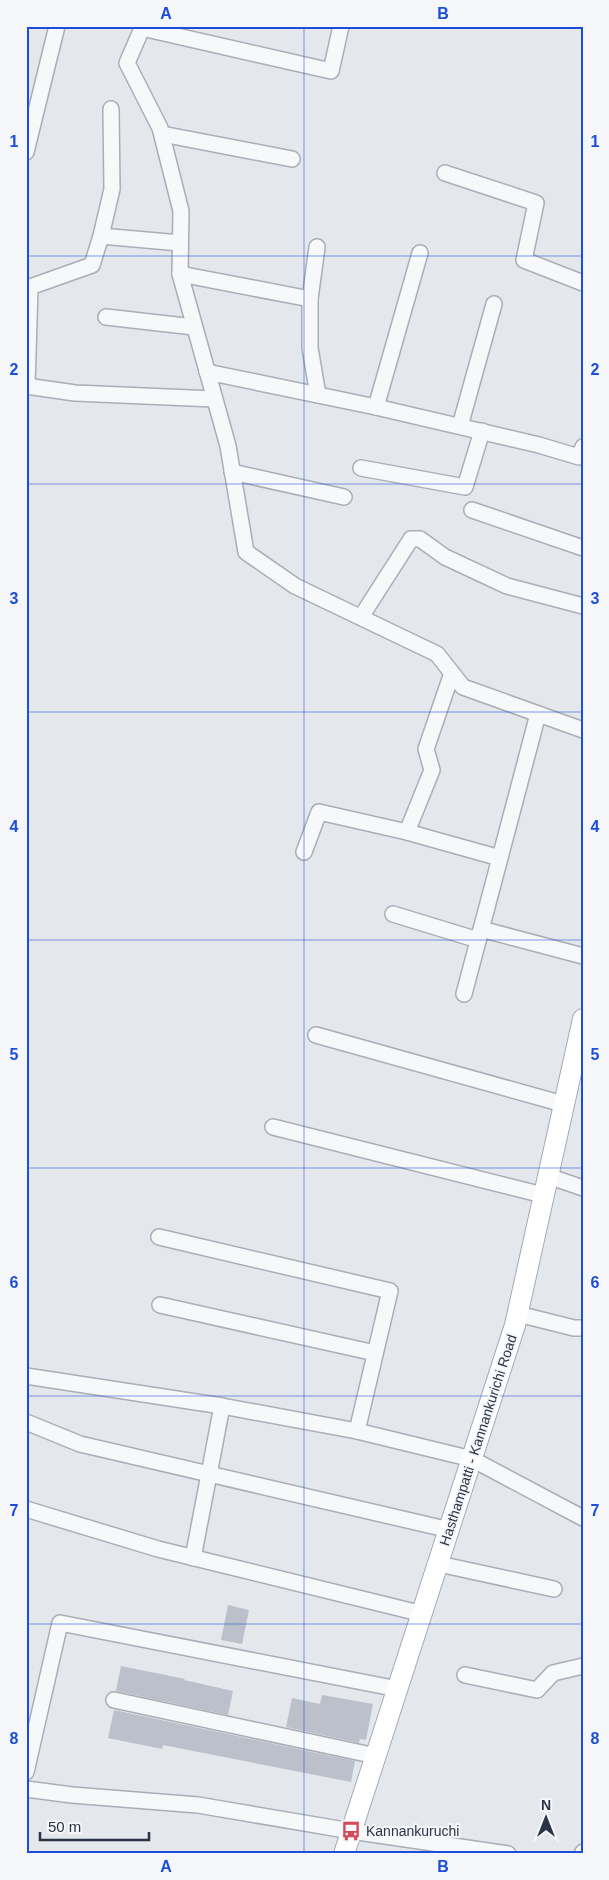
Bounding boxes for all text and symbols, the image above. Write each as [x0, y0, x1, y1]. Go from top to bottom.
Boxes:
text: A [160, 5, 172, 22]
text: B [437, 5, 449, 22]
text: 1 [10, 133, 19, 150]
text: 1 [591, 133, 600, 150]
text: 2 [10, 361, 19, 378]
text: 2 [591, 361, 600, 378]
text: 3 [10, 590, 19, 607]
text: 3 [591, 590, 600, 607]
text: 4 [10, 818, 19, 835]
text: 4 [591, 818, 600, 835]
text: 5 [10, 1046, 19, 1063]
text: 5 [591, 1046, 600, 1063]
text: 6 [10, 1274, 19, 1291]
text: 6 [591, 1274, 600, 1291]
street label: Hasthampatti - Kannankurichi Road [436, 1332, 520, 1548]
text: 7 [10, 1502, 19, 1519]
text: 7 [591, 1502, 600, 1519]
text: 8 [10, 1730, 19, 1747]
text: 8 [591, 1730, 600, 1747]
north arrow [522, 1792, 572, 1842]
text: N [541, 1797, 551, 1813]
scale bar [40, 1810, 149, 1842]
text: 50 m [48, 1818, 81, 1835]
bus stop icon: Kannankuruchi [340, 1820, 362, 1842]
place label: Kannankuruchi [366, 1823, 459, 1839]
text: A [160, 1858, 172, 1875]
text: B [437, 1858, 449, 1875]

